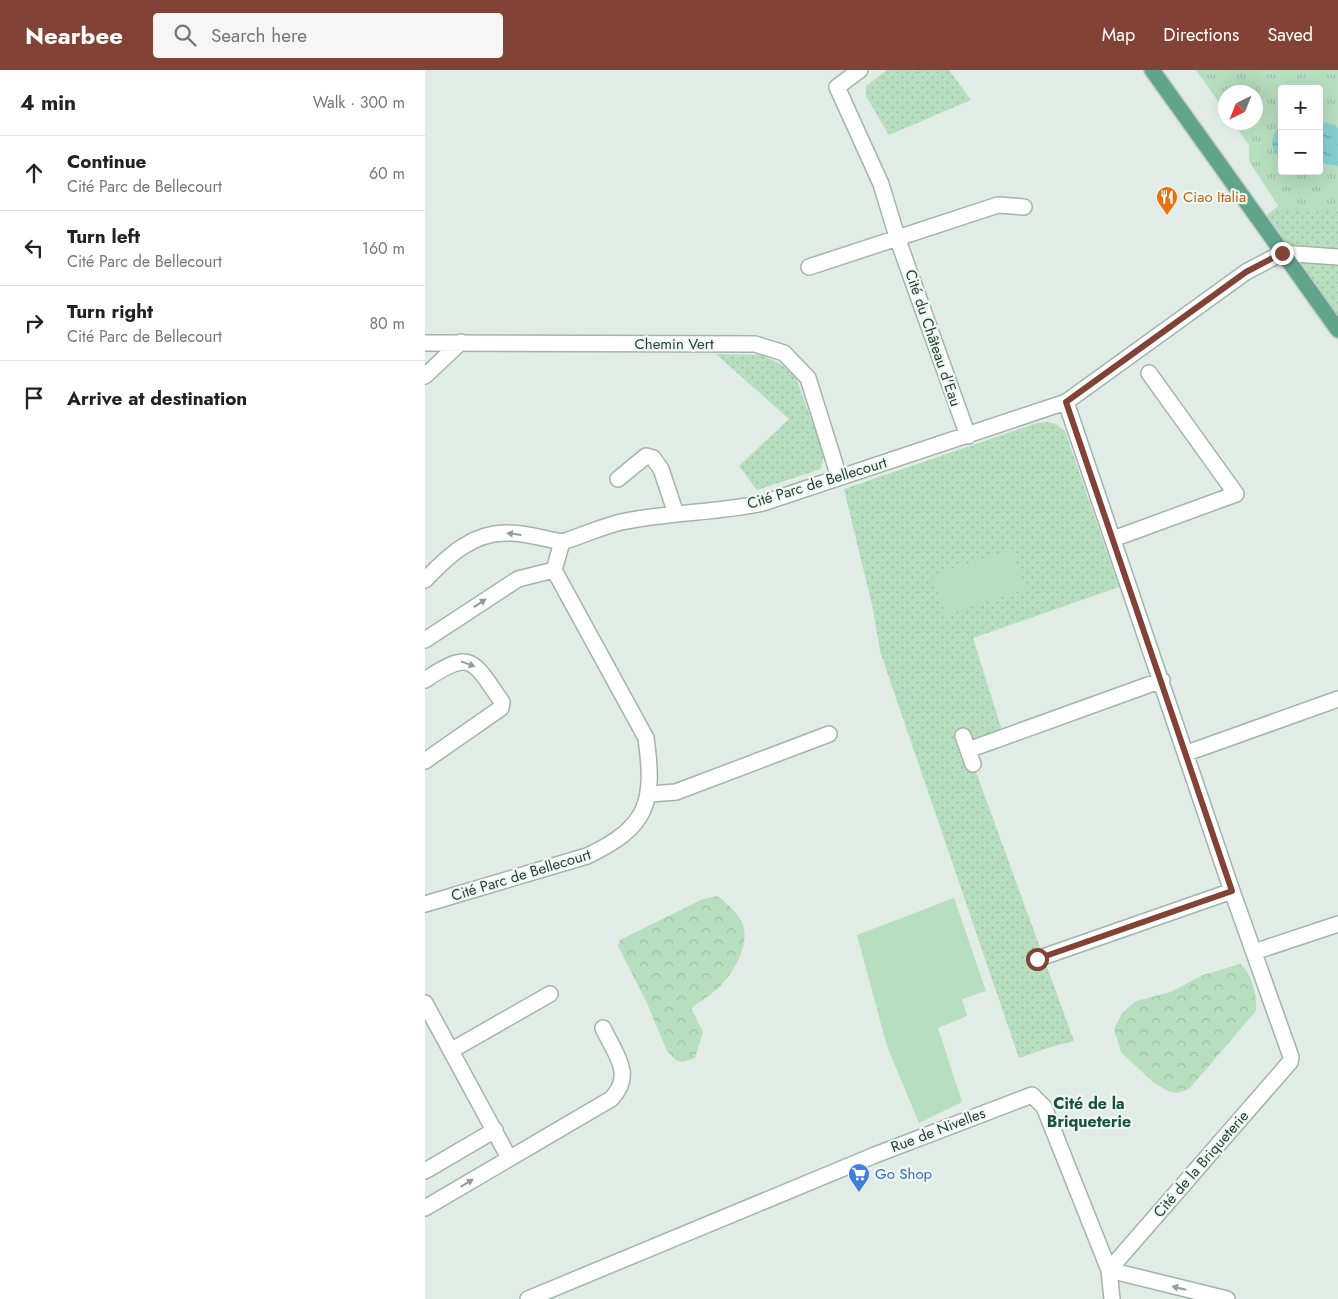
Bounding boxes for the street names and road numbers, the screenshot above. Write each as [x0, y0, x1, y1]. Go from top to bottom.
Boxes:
street label: Cité du Château d'Eau [899, 267, 967, 409]
street label: Chemin Vert [634, 333, 714, 355]
street label: Cité Parc de Bellecourt [744, 451, 890, 515]
street label: Cité Parc de Bellecourt [448, 843, 594, 907]
street label: Rue de Nivelles [888, 1102, 988, 1158]
street label: Cité de la Briqueterie [1148, 1105, 1254, 1222]

